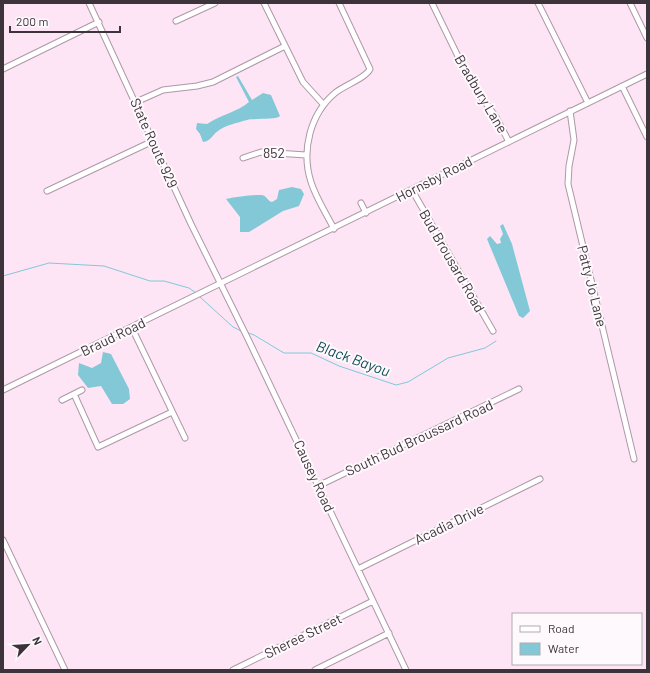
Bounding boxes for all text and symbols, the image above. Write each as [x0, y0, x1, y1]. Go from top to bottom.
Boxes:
scale bar [10, 8, 120, 34]
text: 200 m [16, 14, 48, 28]
street label: Bradbury Lane [451, 51, 512, 136]
street label: State Route 929 [127, 95, 182, 190]
street label: 852 [263, 144, 285, 161]
street label: Hornsby Road [393, 152, 475, 205]
street label: Bud Brousard Road [416, 206, 489, 315]
street label: Patty Jo Lane [574, 243, 611, 328]
street label: Braud Road [78, 314, 148, 360]
water label: Black Bayou [314, 336, 393, 380]
street label: South Bud Broussard Road [342, 396, 495, 479]
street label: Causey Road [290, 437, 338, 514]
street label: Acadia Drive [411, 499, 486, 548]
street label: Sheree Street [261, 609, 344, 662]
legend [512, 613, 642, 665]
text: Road [548, 621, 575, 635]
north arrow [8, 625, 48, 665]
text: N [30, 634, 45, 647]
text: Water [548, 641, 580, 655]

